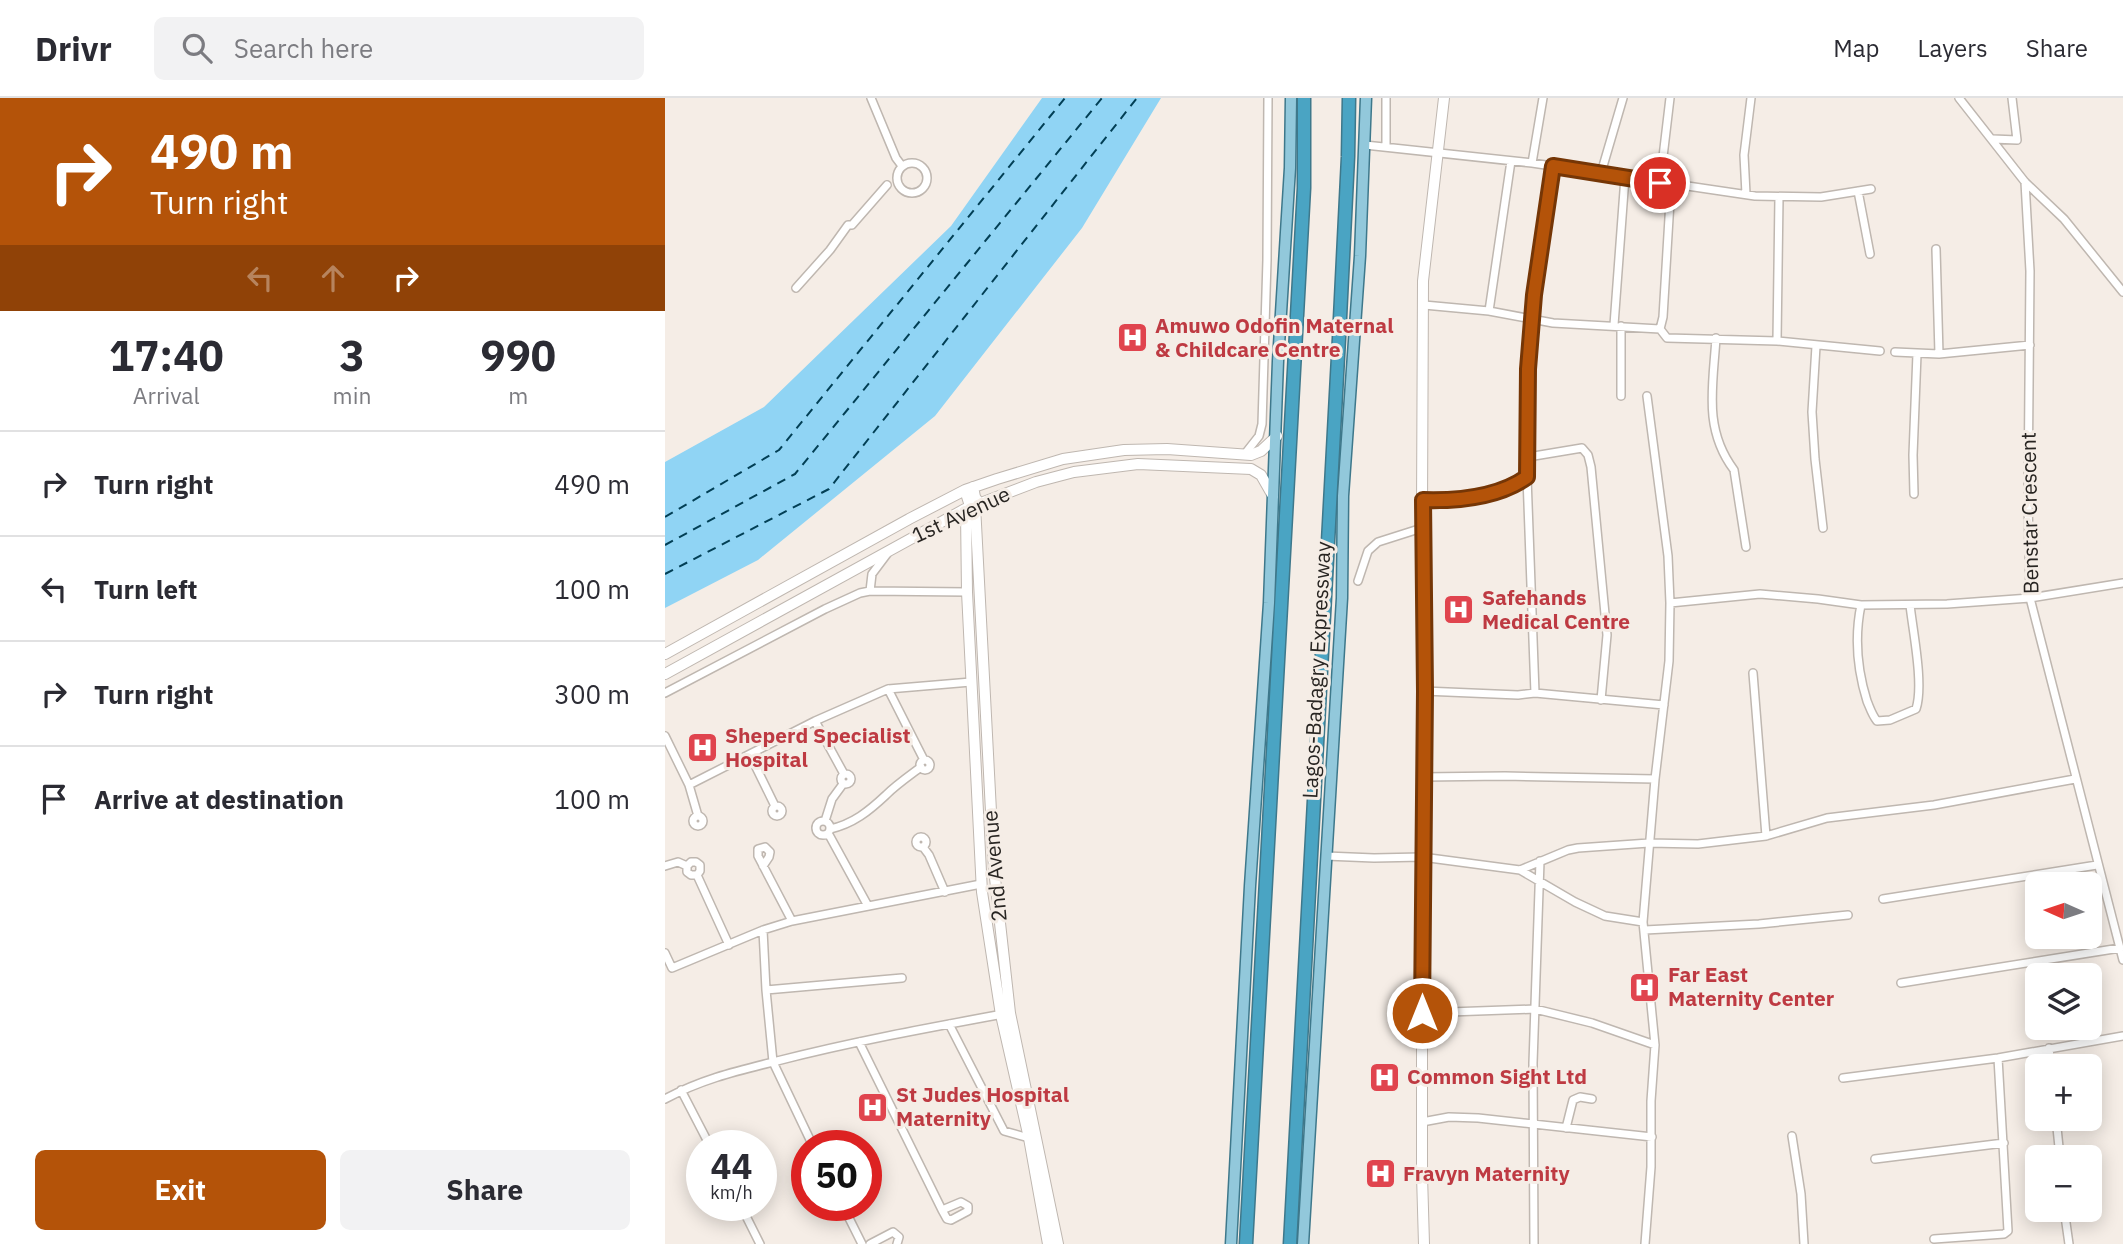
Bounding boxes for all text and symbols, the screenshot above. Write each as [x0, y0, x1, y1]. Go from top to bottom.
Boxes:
search box [154, 17, 644, 80]
text: Drivr [35, 27, 112, 70]
icon: search [178, 29, 216, 67]
text: Search here [234, 31, 373, 65]
text: Map [1833, 32, 1880, 64]
text: Layers [1918, 32, 1988, 64]
text: Share [2026, 32, 2088, 64]
text: 490 m [150, 119, 294, 182]
icon: right [35, 126, 126, 217]
pin [1630, 153, 1690, 213]
icon: arrive [1641, 164, 1679, 202]
text: Turn right [150, 181, 288, 223]
icon: left [241, 259, 279, 297]
icon: ahead [314, 259, 352, 297]
icon: right [387, 259, 425, 297]
place label: Amuwo Odofin Maternal & Childcare Centre [1155, 311, 1394, 363]
hospital icon: Amuwo Odofin Maternal & Childcare Centre [1115, 321, 1149, 355]
text: 17:40 [109, 328, 224, 383]
text: 3 [339, 328, 365, 383]
text: 990 [480, 328, 556, 383]
text: Arrival [133, 380, 200, 410]
text: min [333, 380, 371, 410]
text: m [508, 380, 528, 410]
street label: Benstar Crescent [2014, 432, 2044, 594]
icon: right [35, 465, 73, 503]
text: Turn right [94, 467, 213, 501]
text: 490 m [554, 467, 630, 501]
street label: 1st Avenue [907, 479, 1014, 549]
street label: Lagos-Badagry Expressway [1295, 540, 1337, 799]
icon: left [35, 570, 73, 608]
text: Turn left [94, 572, 197, 606]
text: 100 m [554, 572, 630, 606]
place label: Safehands Medical Centre [1482, 583, 1630, 635]
hospital icon: Safehands Medical Centre [1442, 593, 1476, 627]
icon: right [35, 675, 73, 713]
text: Turn right [94, 677, 213, 711]
text: 300 m [554, 677, 630, 711]
place label: Sheperd Specialist Hospital [725, 721, 910, 773]
hospital icon: Sheperd Specialist Hospital [685, 731, 719, 765]
icon: arrive [35, 780, 73, 818]
text: Arrive at destination [94, 782, 344, 816]
text: 100 m [554, 782, 630, 816]
street label: 2nd Avenue [975, 809, 1013, 923]
north arrow [2025, 872, 2102, 948]
map controls [2025, 872, 2102, 1222]
place label: Far East Maternity Center [1668, 960, 1835, 1012]
button: layers [2025, 963, 2102, 1040]
hospital icon: Far East Maternity Center [1628, 970, 1662, 1004]
position arrow [1385, 976, 1459, 1050]
button: + [2025, 1054, 2102, 1131]
hospital icon: Common Sight Ltd [1367, 1060, 1401, 1094]
place label: Common Sight Ltd [1407, 1062, 1587, 1090]
place label: St Judes Hospital Maternity [896, 1080, 1069, 1132]
hospital icon: St Judes Hospital Maternity [856, 1090, 890, 1124]
speed limit sign: 50 [791, 1130, 882, 1221]
text: 44 [710, 1143, 753, 1189]
button: − [2025, 1145, 2102, 1222]
button: Exit [35, 1150, 326, 1230]
button: Share [340, 1150, 630, 1230]
hospital icon: Fravyn Maternity [1363, 1157, 1397, 1191]
place label: Fravyn Maternity [1403, 1159, 1570, 1187]
text: km/h [710, 1181, 753, 1204]

